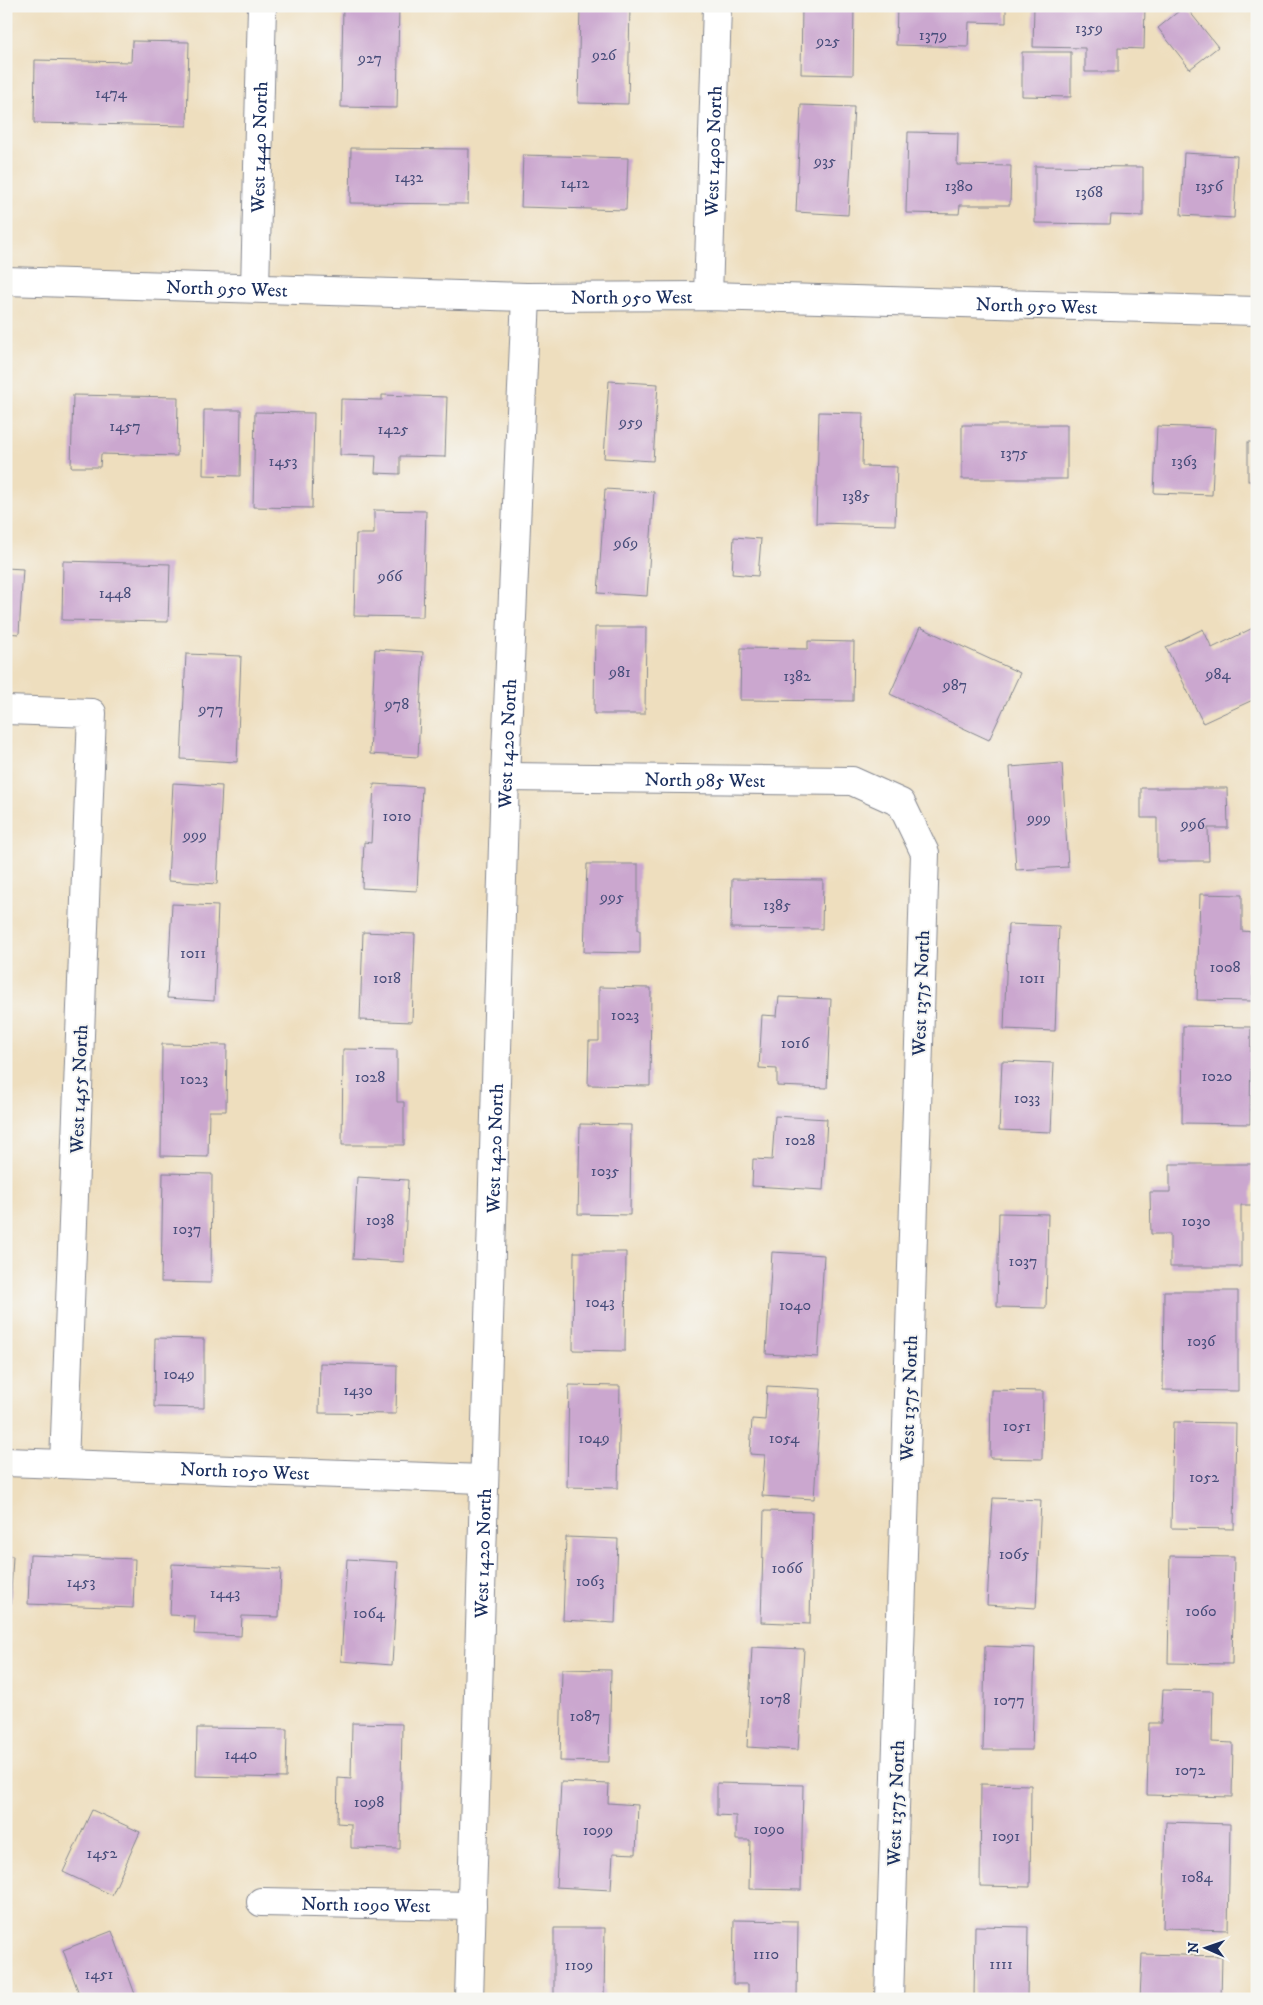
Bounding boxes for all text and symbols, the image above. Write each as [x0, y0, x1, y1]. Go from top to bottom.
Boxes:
house number: 1359 [1075, 18, 1103, 38]
house number: 1379 [919, 25, 947, 45]
house number: 925 [815, 31, 840, 51]
house number: 926 [591, 45, 617, 65]
house number: 927 [357, 48, 382, 68]
street label: West 1440 North [247, 81, 273, 214]
house number: 1474 [95, 83, 128, 103]
street label: West 1400 North [700, 85, 728, 218]
house number: 935 [813, 151, 836, 171]
house number: 1432 [395, 167, 424, 187]
house number: 1412 [561, 173, 590, 193]
house number: 1380 [945, 176, 973, 196]
house number: 1356 [1195, 176, 1224, 196]
house number: 1368 [1075, 182, 1103, 202]
street label: North 950 West [166, 276, 288, 303]
street label: North 950 West [571, 286, 693, 310]
street label: North 950 West [975, 293, 1098, 320]
house number: 959 [618, 412, 643, 432]
house number: 1457 [109, 416, 141, 436]
house number: 1425 [378, 419, 408, 439]
house number: 1375 [1000, 443, 1028, 463]
house number: 1453 [269, 451, 297, 471]
house number: 1363 [1171, 451, 1197, 471]
house number: 1385 [842, 486, 870, 506]
house number: 969 [613, 533, 638, 553]
house number: 966 [377, 566, 403, 586]
house number: 1448 [99, 583, 131, 603]
house number: 981 [608, 662, 631, 682]
house number: 984 [1204, 664, 1231, 684]
house number: 1382 [783, 666, 811, 686]
house number: 987 [942, 675, 967, 695]
street label: West 1420 North [494, 678, 522, 810]
house number: 978 [384, 694, 409, 714]
house number: 977 [198, 699, 223, 719]
street label: North 985 West [644, 769, 766, 793]
house number: 1010 [383, 806, 411, 826]
house number: 999 [1026, 808, 1051, 828]
house number: 996 [1180, 814, 1206, 834]
house number: 999 [182, 825, 207, 845]
house number: 995 [599, 887, 624, 907]
house number: 1385 [763, 895, 791, 915]
street label: West 1375 North [908, 930, 935, 1057]
house number: 1011 [180, 943, 206, 963]
house number: 1008 [1209, 957, 1241, 977]
house number: 1018 [373, 968, 401, 988]
house number: 1011 [1019, 968, 1045, 988]
house number: 1023 [611, 1005, 639, 1025]
street label: West 1455 North [66, 1024, 93, 1155]
house number: 1016 [781, 1033, 810, 1053]
house number: 1020 [1202, 1066, 1232, 1086]
house number: 1028 [355, 1067, 385, 1087]
house number: 1023 [180, 1069, 208, 1089]
street label: West 1420 North [482, 1083, 509, 1215]
house number: 1033 [1014, 1088, 1040, 1108]
house number: 1028 [785, 1130, 815, 1150]
house number: 1035 [591, 1161, 619, 1181]
house number: 1038 [366, 1210, 394, 1230]
house number: 1030 [1181, 1211, 1211, 1231]
house number: 1037 [173, 1219, 201, 1239]
house number: 1037 [1009, 1251, 1037, 1271]
house number: 1043 [585, 1292, 615, 1312]
house number: 1040 [779, 1295, 811, 1315]
house number: 1036 [1187, 1331, 1216, 1351]
street label: West 1375 North [896, 1335, 923, 1462]
house number: 1049 [163, 1364, 195, 1384]
house number: 1430 [343, 1380, 373, 1400]
house number: 1051 [1003, 1416, 1031, 1436]
house number: 1049 [578, 1428, 610, 1448]
house number: 1054 [769, 1428, 800, 1448]
street label: North 1050 West [180, 1458, 310, 1486]
house number: 1052 [1189, 1467, 1219, 1487]
street label: West 1420 North [470, 1488, 497, 1620]
house number: 1065 [999, 1544, 1029, 1564]
house number: 1066 [771, 1558, 803, 1578]
house number: 1063 [576, 1571, 604, 1591]
house number: 1453 [67, 1572, 95, 1592]
house number: 1443 [210, 1583, 240, 1603]
house number: 1060 [1185, 1601, 1217, 1621]
house number: 1064 [353, 1603, 386, 1623]
house number: 1078 [760, 1689, 790, 1709]
house number: 1077 [993, 1690, 1025, 1710]
house number: 1087 [570, 1706, 600, 1726]
street label: West 1375 North [883, 1740, 910, 1867]
house number: 1440 [225, 1744, 257, 1764]
house number: 1072 [1175, 1760, 1206, 1780]
house number: 1098 [354, 1792, 384, 1812]
house number: 1090 [753, 1819, 785, 1839]
house number: 1099 [583, 1820, 613, 1840]
house number: 1091 [992, 1826, 1020, 1846]
house number: 1452 [87, 1843, 118, 1863]
house number: 1084 [1181, 1867, 1214, 1887]
street label: North 1090 West [301, 1893, 431, 1918]
north arrow [1180, 1922, 1230, 1972]
text: N [1185, 1941, 1203, 1954]
house number: 1110 [753, 1944, 779, 1964]
house number: 1111 [989, 1954, 1013, 1974]
house number: 1109 [565, 1955, 593, 1975]
house number: 1451 [85, 1964, 114, 1984]

